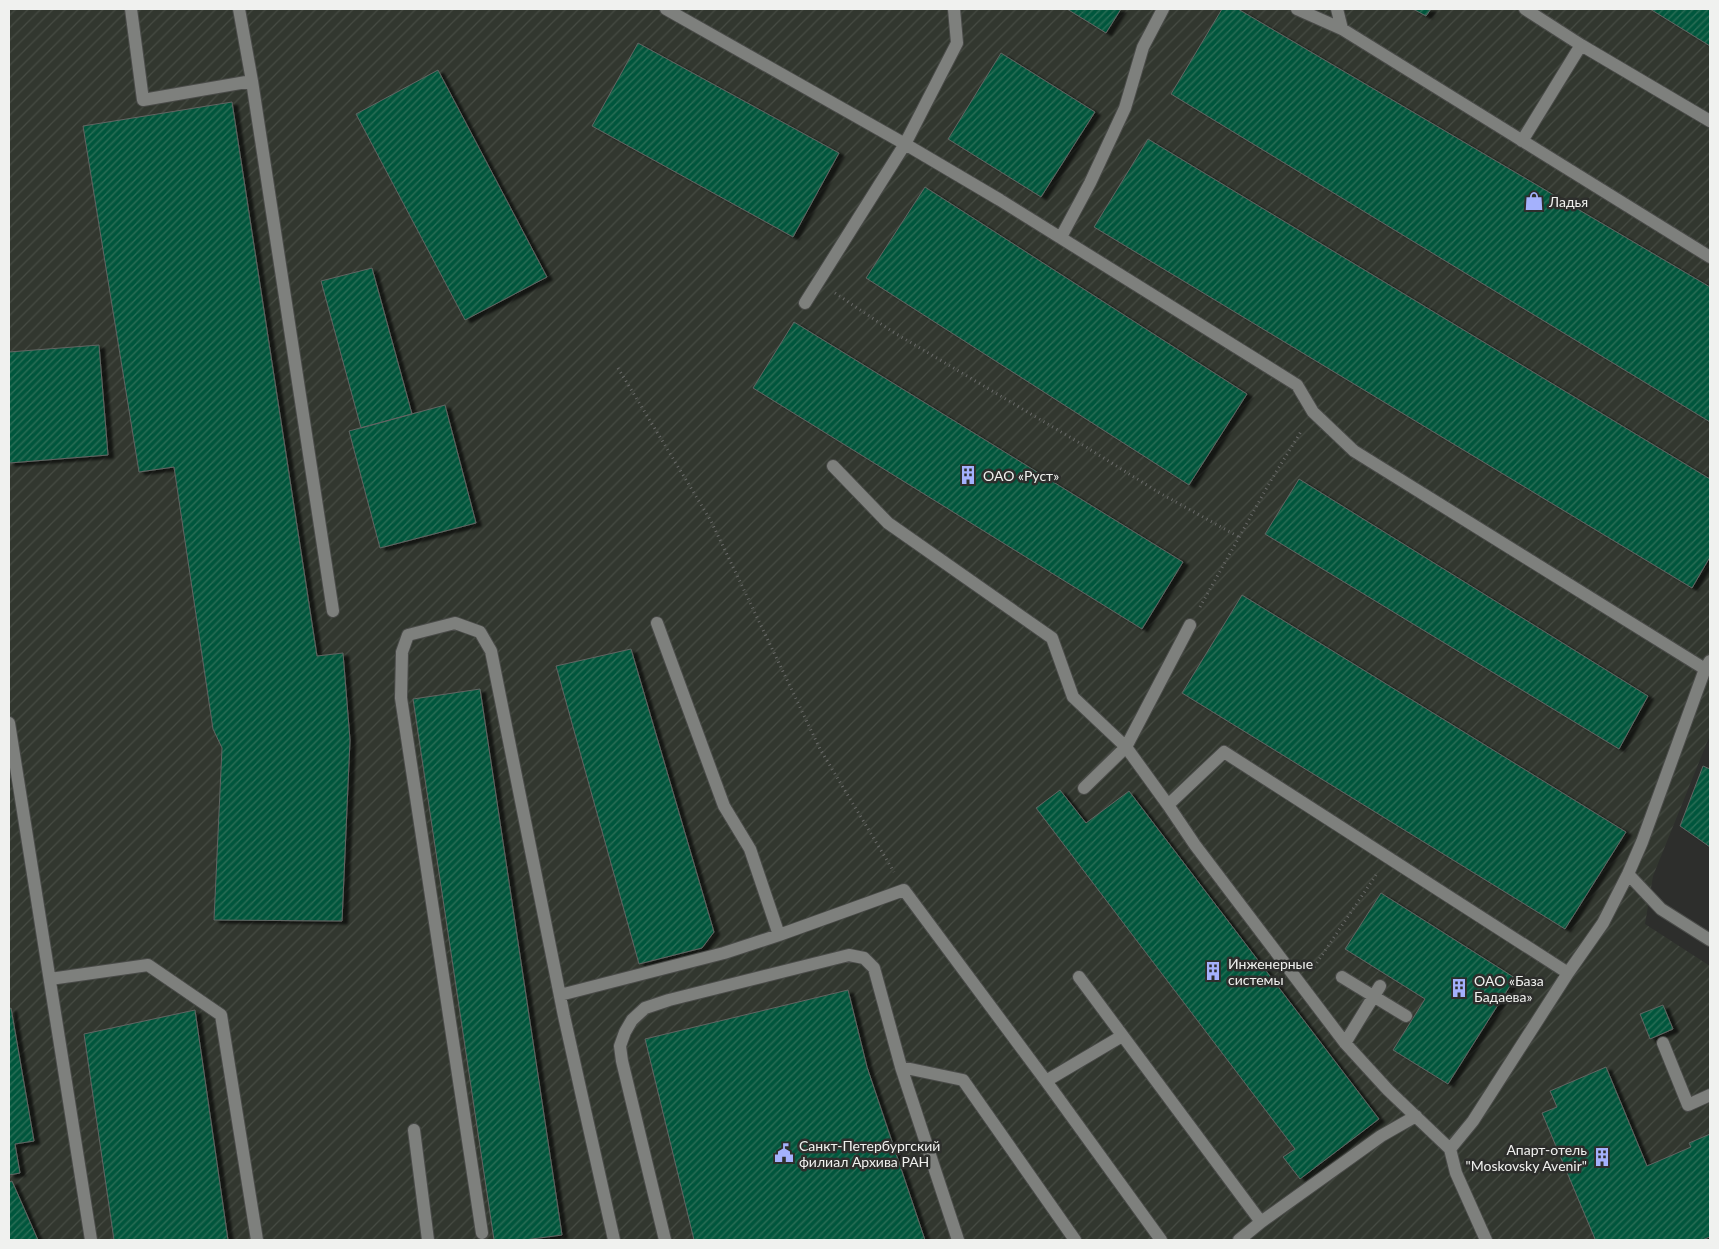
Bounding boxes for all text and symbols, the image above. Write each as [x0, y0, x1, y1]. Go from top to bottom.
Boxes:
shop icon: Ладья [1523, 190, 1545, 212]
place label: Ладья [1548, 193, 1588, 210]
building icon: ОАО «Руст» [957, 464, 979, 486]
place label: ОАО «Руст» [983, 467, 1059, 484]
place label: Инженерные системы [1228, 955, 1313, 988]
building icon: Инженерные системы [1202, 960, 1224, 982]
place label: ОАО «База Бадаева» [1474, 972, 1544, 1005]
building icon: ОАО «База Бадаева» [1448, 977, 1470, 999]
place label: Санкт-Петербургский филиал Архива РАН [799, 1137, 940, 1170]
place label: Апарт-отель "Moskovsky Avenir" [1466, 1141, 1587, 1174]
public building icon: Санкт-Петербургский филиал Архива РАН [773, 1142, 795, 1164]
building icon: Апарт-отель "Moskovsky Avenir" [1591, 1146, 1613, 1168]

